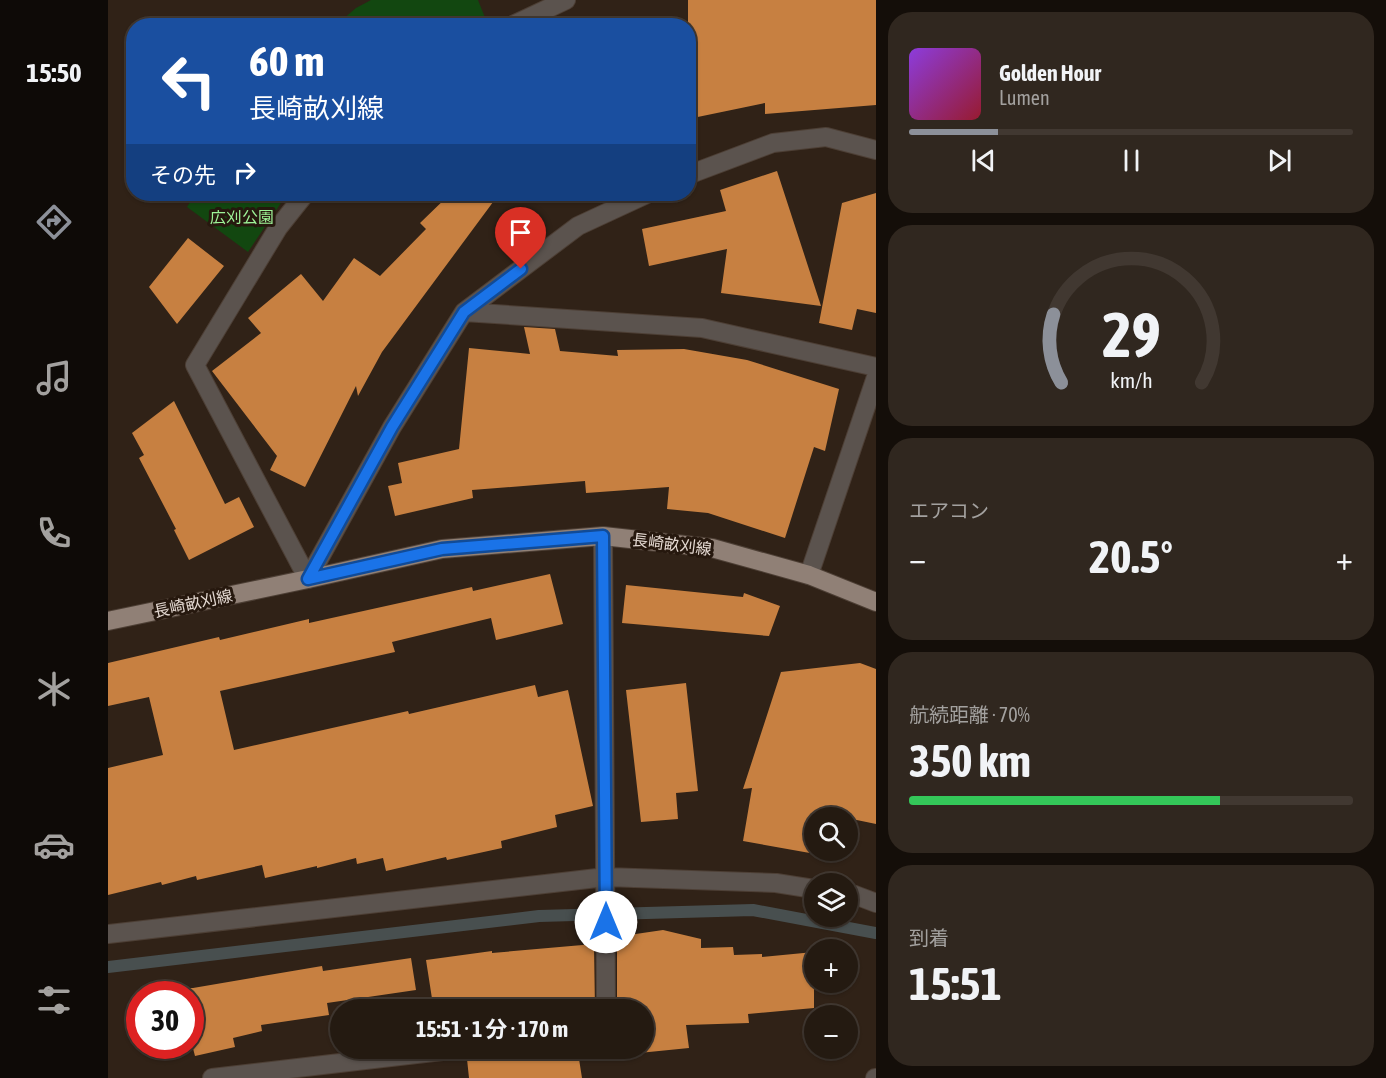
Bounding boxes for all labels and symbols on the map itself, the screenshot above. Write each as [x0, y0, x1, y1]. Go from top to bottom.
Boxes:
pin [495, 207, 546, 269]
park label: 広刈公園 [210, 208, 274, 226]
street label: 長崎畝刈線 [631, 530, 713, 558]
street label: 長崎畝刈線 [152, 586, 234, 620]
position arrow [574, 890, 638, 954]
speed limit sign: 30 [126, 981, 204, 1059]

